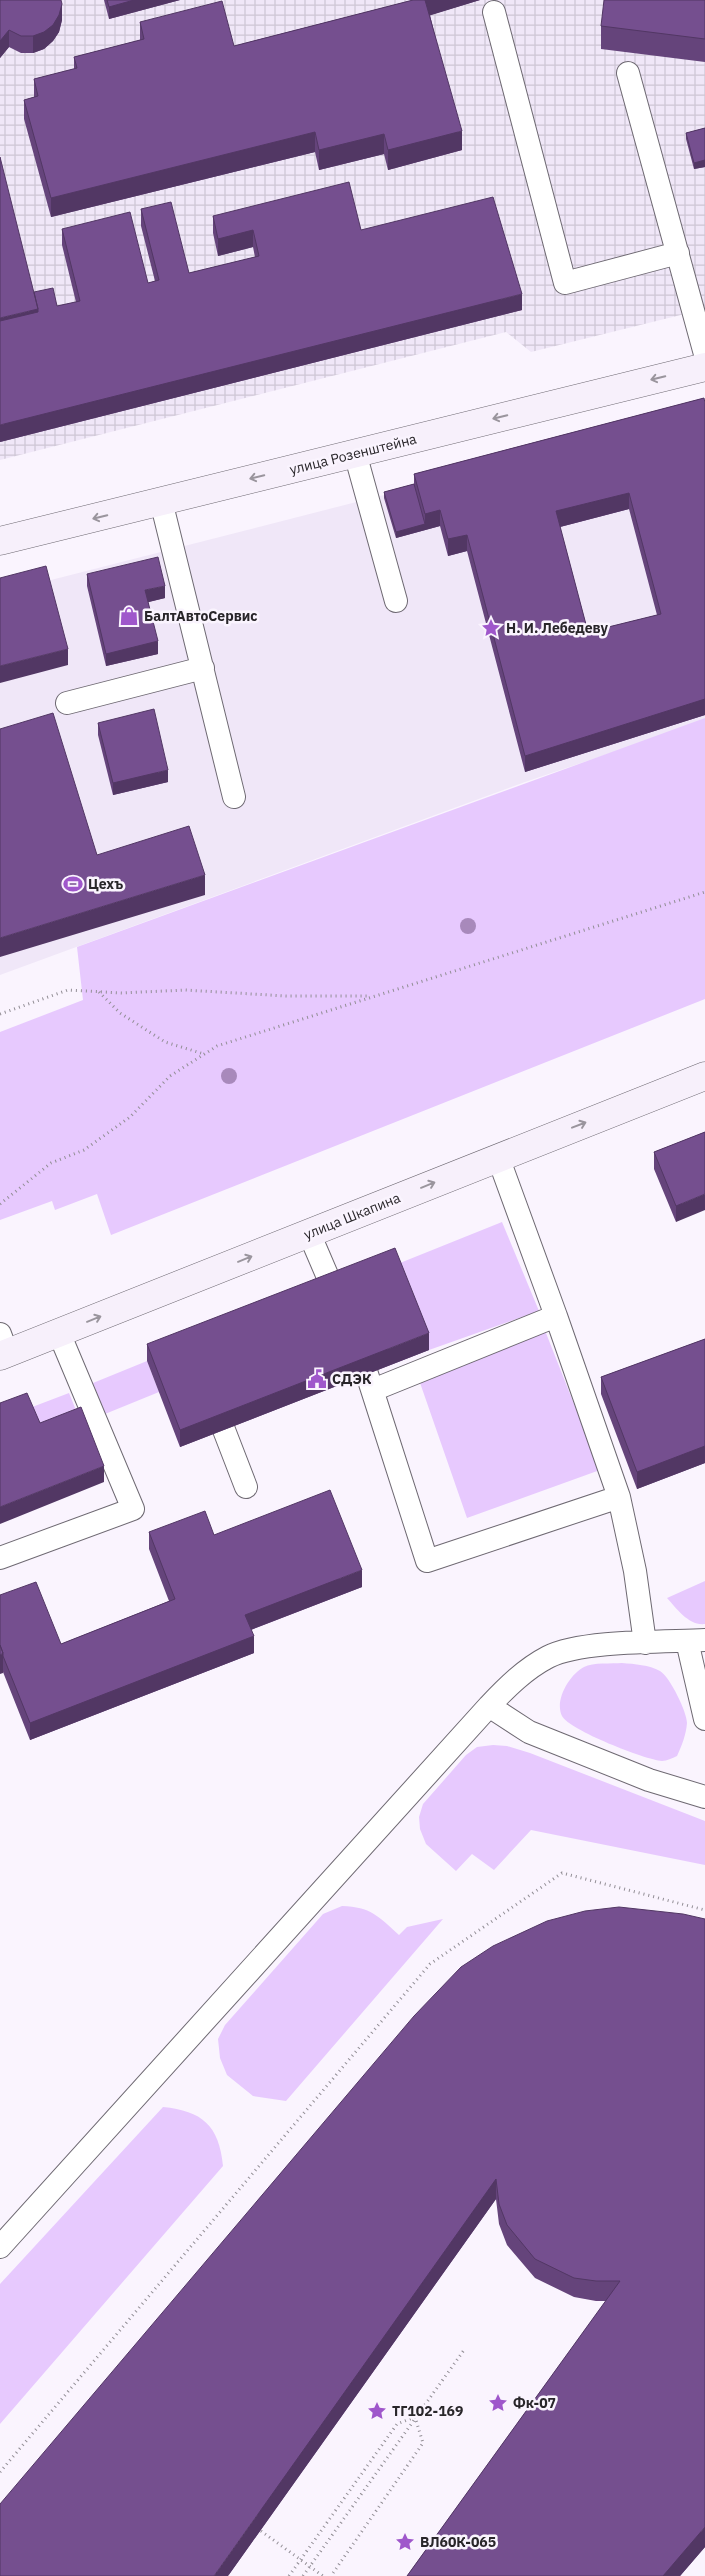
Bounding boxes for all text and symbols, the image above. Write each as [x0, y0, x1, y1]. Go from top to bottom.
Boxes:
one-way arrow [650, 374, 666, 383]
one-way arrow [492, 413, 508, 423]
street label: улица Розенштейна [288, 429, 419, 478]
one-way arrow [250, 473, 266, 483]
one-way arrow [92, 512, 108, 522]
shop icon: БалтАвтоСервис [118, 605, 140, 627]
place label: БалтАвтоСервис [144, 607, 258, 625]
place icon: Н. И. Лебедеву [480, 617, 502, 639]
place label: Н. И. Лебедеву [506, 619, 609, 637]
sports icon: Цехъ [62, 873, 84, 895]
place label: Цехъ [88, 875, 123, 893]
one-way arrow [571, 1120, 587, 1129]
one-way arrow [420, 1180, 435, 1189]
street label: улица Шкапина [301, 1188, 403, 1244]
one-way arrow [237, 1253, 252, 1263]
one-way arrow [86, 1313, 101, 1323]
public building icon: СДЭК [306, 1368, 328, 1390]
place label: СДЭК [332, 1370, 371, 1388]
place icon: Фк-07 [487, 2392, 509, 2414]
place label: Фк-07 [513, 2394, 556, 2412]
place icon: ТГ102-169 [366, 2400, 388, 2422]
place label: ТГ102-169 [392, 2402, 463, 2420]
place icon: ВЛ60К-065 [394, 2531, 416, 2553]
place label: ВЛ60К-065 [420, 2533, 496, 2551]

